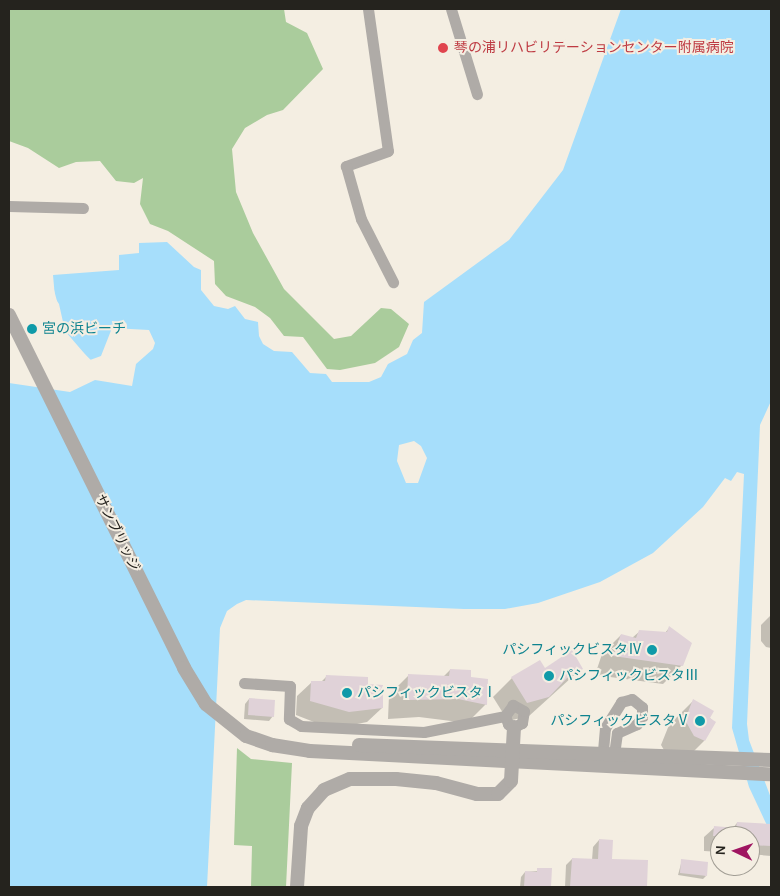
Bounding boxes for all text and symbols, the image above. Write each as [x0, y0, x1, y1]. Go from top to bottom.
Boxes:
place label: 琴の浦リハビリテーションセンター附属病院 [454, 40, 734, 56]
marker: 琴の浦リハビリテーションセンター附属病院 [436, 41, 450, 55]
place label: 宮の浜ビーチ [42, 321, 126, 337]
marker: 宮の浜ビーチ [26, 323, 38, 335]
street label: サンブリッジ [91, 492, 143, 574]
place label: パシフィックビスタⅣ [502, 642, 642, 658]
marker: パシフィックビスタⅣ [646, 644, 658, 656]
place label: パシフィックビスタⅢ [559, 668, 699, 684]
marker: パシフィックビスタⅢ [543, 670, 555, 682]
place label: パシフィックビスタⅠ [357, 685, 497, 701]
marker: パシフィックビスタⅠ [341, 687, 353, 699]
place label: パシフィックビスタⅤ [550, 713, 690, 729]
marker: パシフィックビスタⅤ [694, 715, 706, 727]
north arrow [710, 826, 760, 876]
text: N [712, 845, 729, 856]

